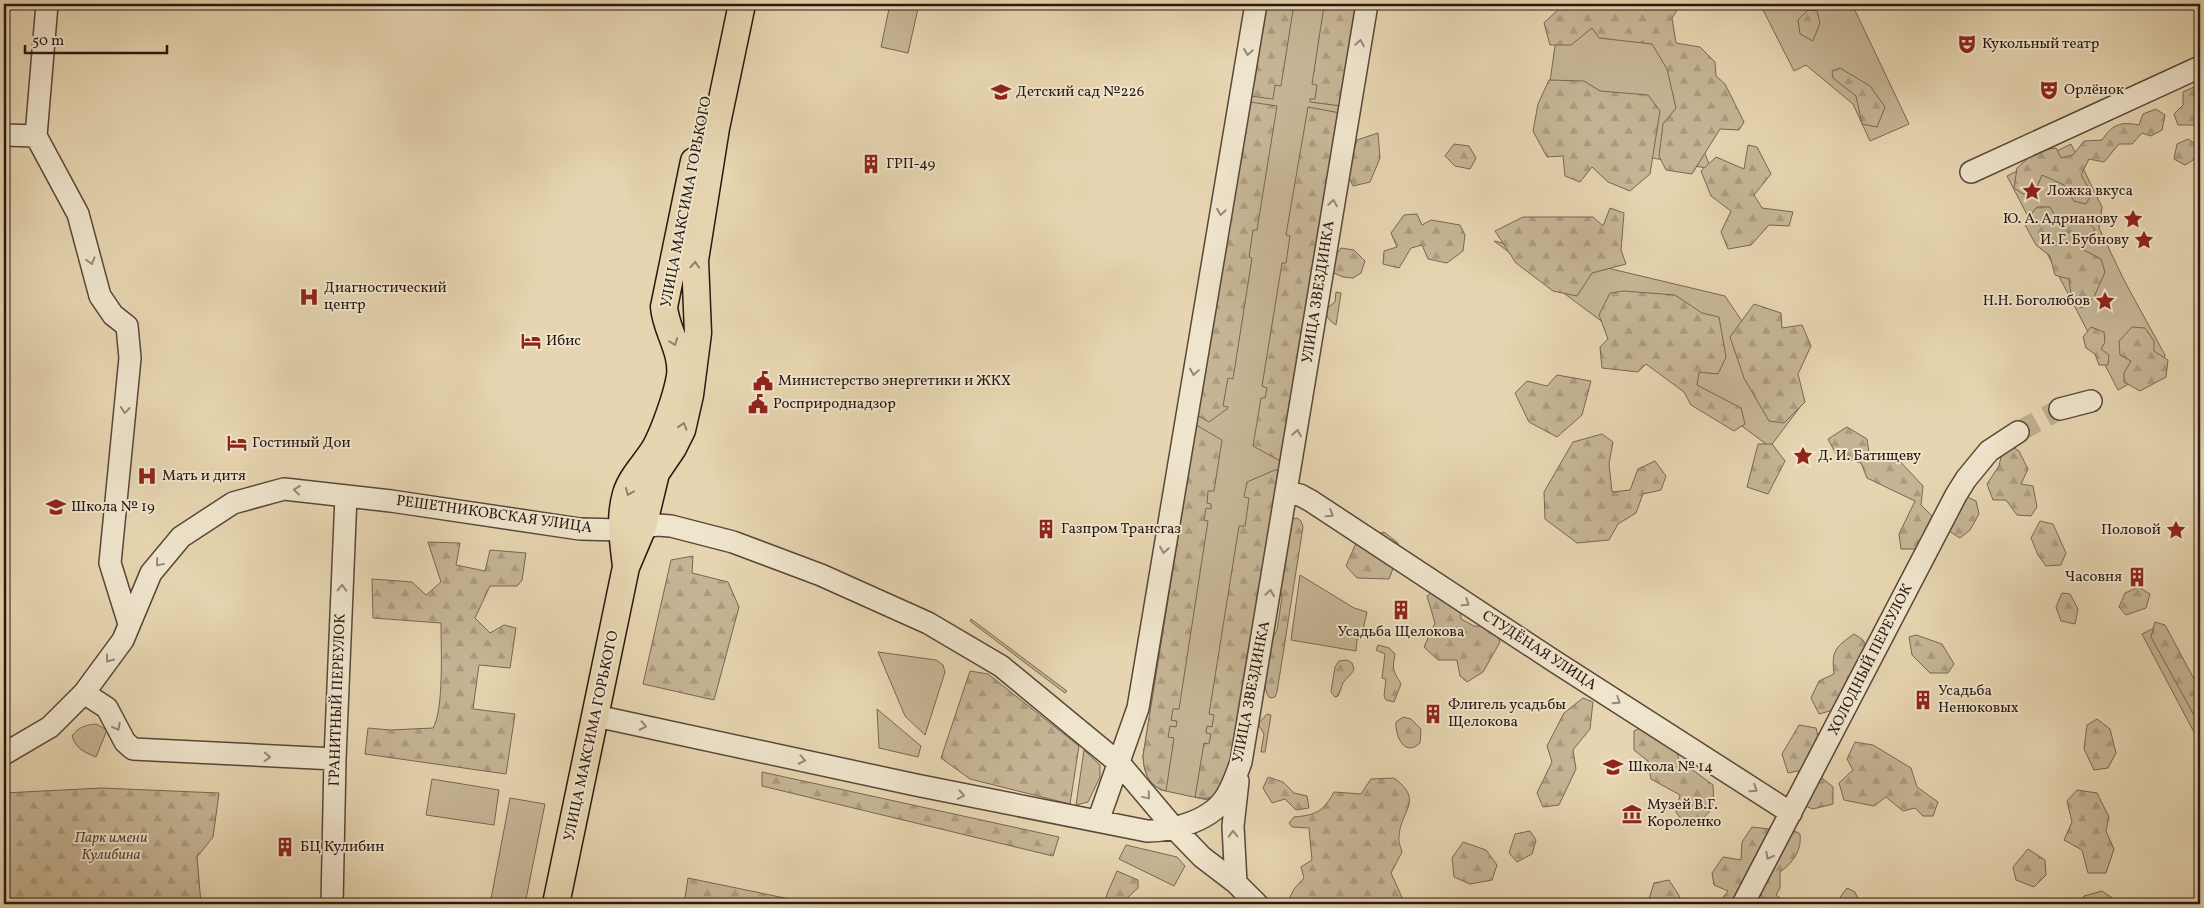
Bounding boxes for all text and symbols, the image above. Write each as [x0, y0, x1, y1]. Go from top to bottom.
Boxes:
scale bar [25, 22, 168, 54]
text: 50 m [32, 31, 64, 52]
theatre icon: Кукольный театр [1956, 33, 1978, 55]
place label: Кукольный театр [1982, 34, 2099, 55]
one-way arrow [1354, 39, 1364, 47]
one-way arrow [1243, 47, 1253, 56]
theatre icon: Орлёнок [2038, 79, 2060, 101]
place label: Орлёнок [2064, 80, 2124, 101]
school or university icon: Детский сад №226 [990, 81, 1012, 103]
place label: Детский сад №226 [1016, 82, 1144, 103]
street label: УЛИЦА МАКСИМА ГОРЬКОГО [656, 95, 718, 309]
building icon: ГРП-49 [860, 153, 882, 175]
place label: ГРП-49 [886, 154, 935, 175]
place icon: Ложка вкуса [2021, 180, 2043, 202]
place label: Ложка вкуса [2047, 181, 2133, 202]
one-way arrow [1328, 199, 1338, 208]
one-way arrow [1216, 208, 1226, 216]
place icon: Ю. А. Адрианову [2122, 208, 2144, 230]
place label: Ю. А. Адрианову [2003, 209, 2118, 230]
street label: УЛИЦА ЗВЕЗДИНКА [1297, 219, 1341, 365]
place icon: И. Г. Бубнову [2133, 229, 2155, 251]
place label: И. Г. Бубнову [2040, 230, 2129, 251]
one-way arrow [85, 256, 95, 264]
one-way arrow [690, 261, 701, 269]
place label: Диагностический центр [324, 278, 447, 316]
hospital icon: Диагностический центр [298, 286, 320, 308]
place icon: Н.Н. Боголюбов [2094, 290, 2116, 312]
place label: Н.Н. Боголюбов [1983, 291, 2090, 312]
hotel icon: Ибис [520, 330, 542, 352]
place label: Ибис [546, 331, 581, 352]
one-way arrow [668, 337, 678, 346]
one-way arrow [1189, 369, 1200, 377]
public building icon: Министерство энергетики и ЖКХ [752, 370, 774, 392]
place label: Министерство энергетики и ЖКХ [778, 371, 1011, 392]
public building icon: Росприроднадзор [747, 393, 769, 415]
place label: Росприроднадзор [773, 394, 896, 415]
one-way arrow [120, 406, 131, 414]
one-way arrow [677, 422, 687, 430]
one-way arrow [1291, 428, 1301, 437]
hotel icon: Гостиный Дои [226, 432, 248, 454]
place label: Гостиный Дои [252, 433, 351, 454]
place icon: Д. И. Батищеву [1792, 445, 1814, 467]
place label: Д. И. Батищеву [1818, 446, 1921, 467]
hospital icon: Мать и дитя [136, 465, 158, 487]
place label: Мать и дитя [162, 466, 246, 487]
one-way arrow [293, 485, 301, 496]
one-way arrow [625, 487, 635, 496]
street label: РЕШЕТНИКОВСКАЯ УЛИЦА [395, 491, 594, 539]
school or university icon: Школа № 19 [45, 496, 67, 518]
place label: Школа № 19 [71, 497, 155, 518]
one-way arrow [1324, 508, 1334, 517]
building icon: Газпром Трансгаз [1035, 518, 1057, 540]
place label: Газпром Трансгаз [1061, 519, 1181, 540]
place icon: Половой [2165, 519, 2187, 541]
place label: Половой [2101, 520, 2161, 541]
one-way arrow [1160, 545, 1170, 554]
one-way arrow [156, 558, 165, 567]
building icon: Часовня [2126, 566, 2148, 588]
place label: Часовня [2065, 567, 2122, 588]
street label: ХОЛОДНЫЙ ПЕРЕУЛОК [1824, 581, 1918, 739]
one-way arrow [336, 584, 347, 592]
one-way arrow [1265, 589, 1275, 598]
one-way arrow [1460, 597, 1469, 607]
building icon: Усадьба Щелокова [1390, 599, 1412, 621]
street label: СТУДЁНАЯ УЛИЦА [1478, 606, 1601, 696]
street label: ГРАНИТНЫЙ ПЕРЕУЛОК [324, 613, 352, 787]
street label: УЛИЦА ЗВЕЗДИНКА [1228, 619, 1276, 765]
place label: Усадьба Щелокова [1338, 622, 1464, 643]
street label: УЛИЦА МАКСИМА ГОРЬКОГО [559, 629, 625, 843]
one-way arrow [106, 653, 115, 663]
place label: Усадьба Ненюковых [1938, 681, 2019, 719]
building icon: Усадьба Ненюковых [1912, 689, 1934, 711]
place label: Флигель усадьбы Щелокова [1448, 695, 1566, 733]
one-way arrow [1611, 695, 1620, 704]
building icon: Флигель усадьбы Щелокова [1422, 703, 1444, 725]
one-way arrow [639, 720, 648, 731]
one-way arrow [111, 722, 121, 731]
one-way arrow [264, 752, 272, 762]
one-way arrow [798, 755, 807, 765]
school or university icon: Школа № 14 [1602, 756, 1624, 778]
place label: Школа № 14 [1628, 757, 1713, 778]
one-way arrow [1748, 782, 1757, 792]
one-way arrow [957, 789, 966, 799]
one-way arrow [1141, 790, 1149, 799]
place label: Музей В.Г. Короленко [1647, 795, 1721, 833]
museum icon: Музей В.Г. Короленко [1621, 803, 1643, 825]
park label: Парк имени Кулибина [74, 828, 148, 866]
one-way arrow [1228, 830, 1238, 838]
building icon: БЦ Кулибин [274, 836, 296, 858]
place label: БЦ Кулибин [300, 837, 384, 858]
one-way arrow [1765, 851, 1775, 860]

